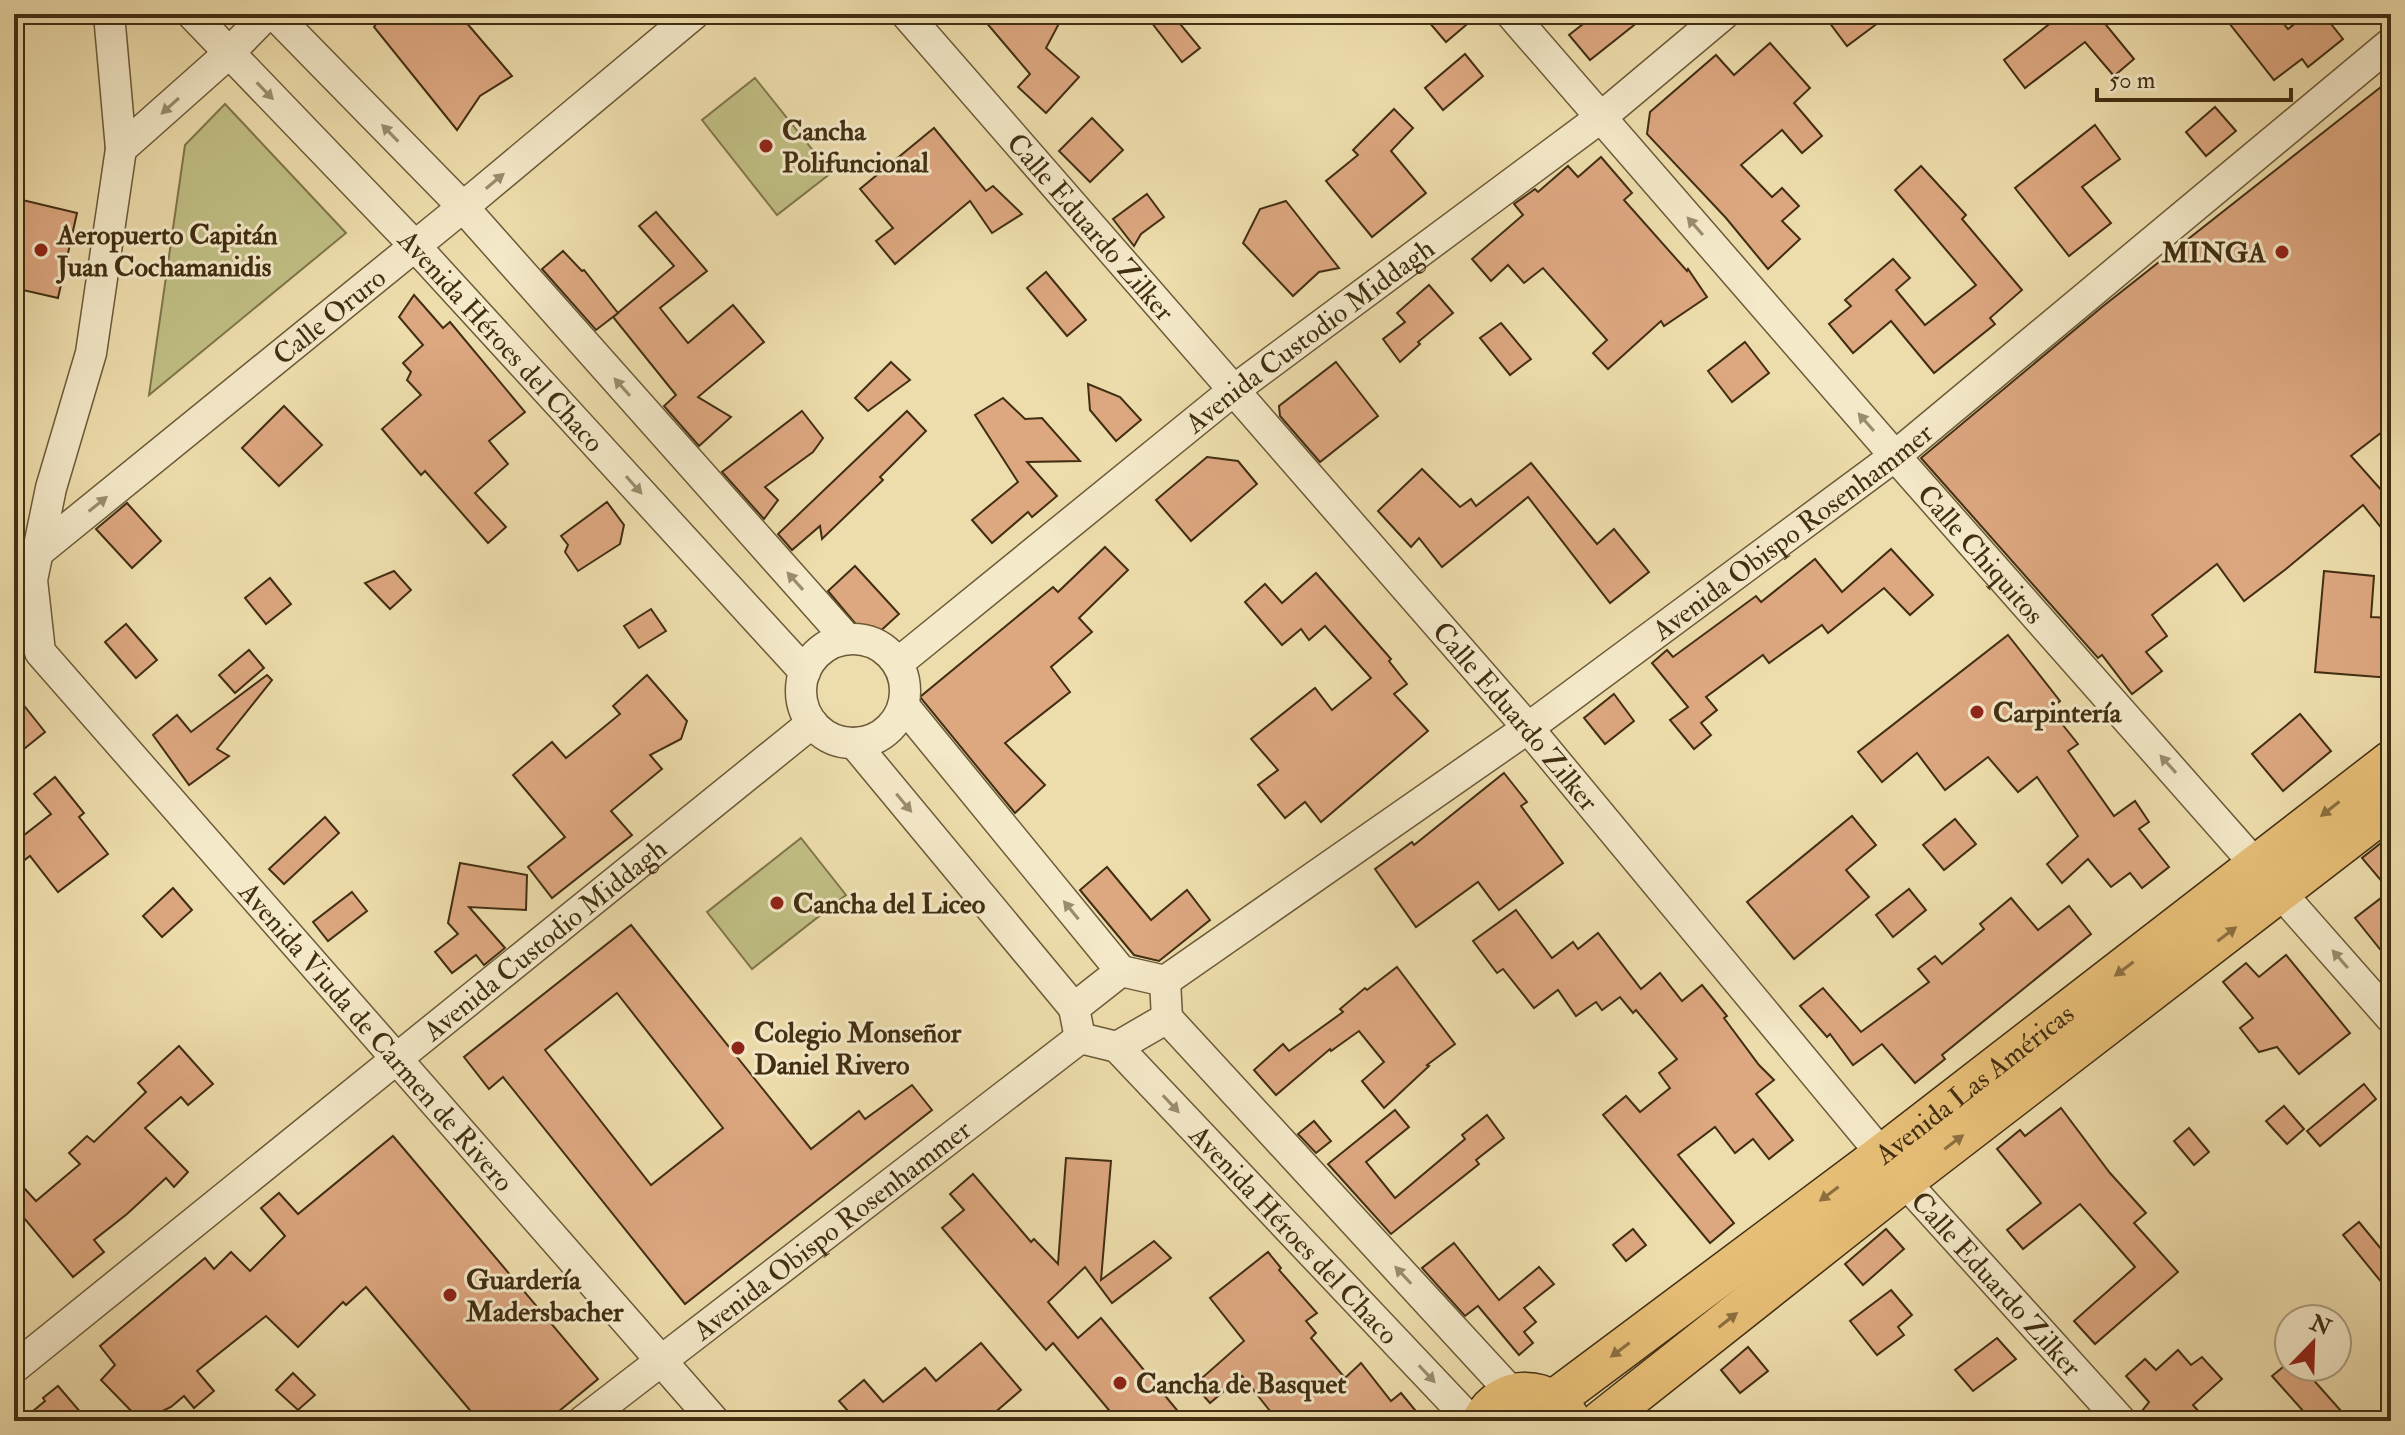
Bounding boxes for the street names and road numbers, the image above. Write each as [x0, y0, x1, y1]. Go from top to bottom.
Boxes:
street label: Calle Eduardo Zilker [999, 126, 1182, 329]
street label: Avenida Héroes del Chaco [389, 222, 611, 460]
street label: Avenida Custodio Middagh [1178, 231, 1442, 442]
street label: Calle Oruro [266, 261, 393, 373]
street label: Avenida Obispo Rosenhammer [1645, 416, 1941, 649]
street label: Calle Chiquitos [1909, 478, 2051, 632]
street label: Calle Eduardo Zilker [1424, 615, 1606, 819]
street label: Avenida Custodio Middagh [416, 831, 674, 1050]
street label: Avenida Viuda de Carmen de Rivero [230, 875, 521, 1199]
street label: Avenida Las Américas [1868, 997, 2082, 1173]
street label: Avenida Obispo Rosenhammer [686, 1112, 979, 1349]
street label: Avenida Héroes del Chaco [1181, 1118, 1405, 1352]
street label: Calle Eduardo Zilker [1903, 1185, 2089, 1385]

